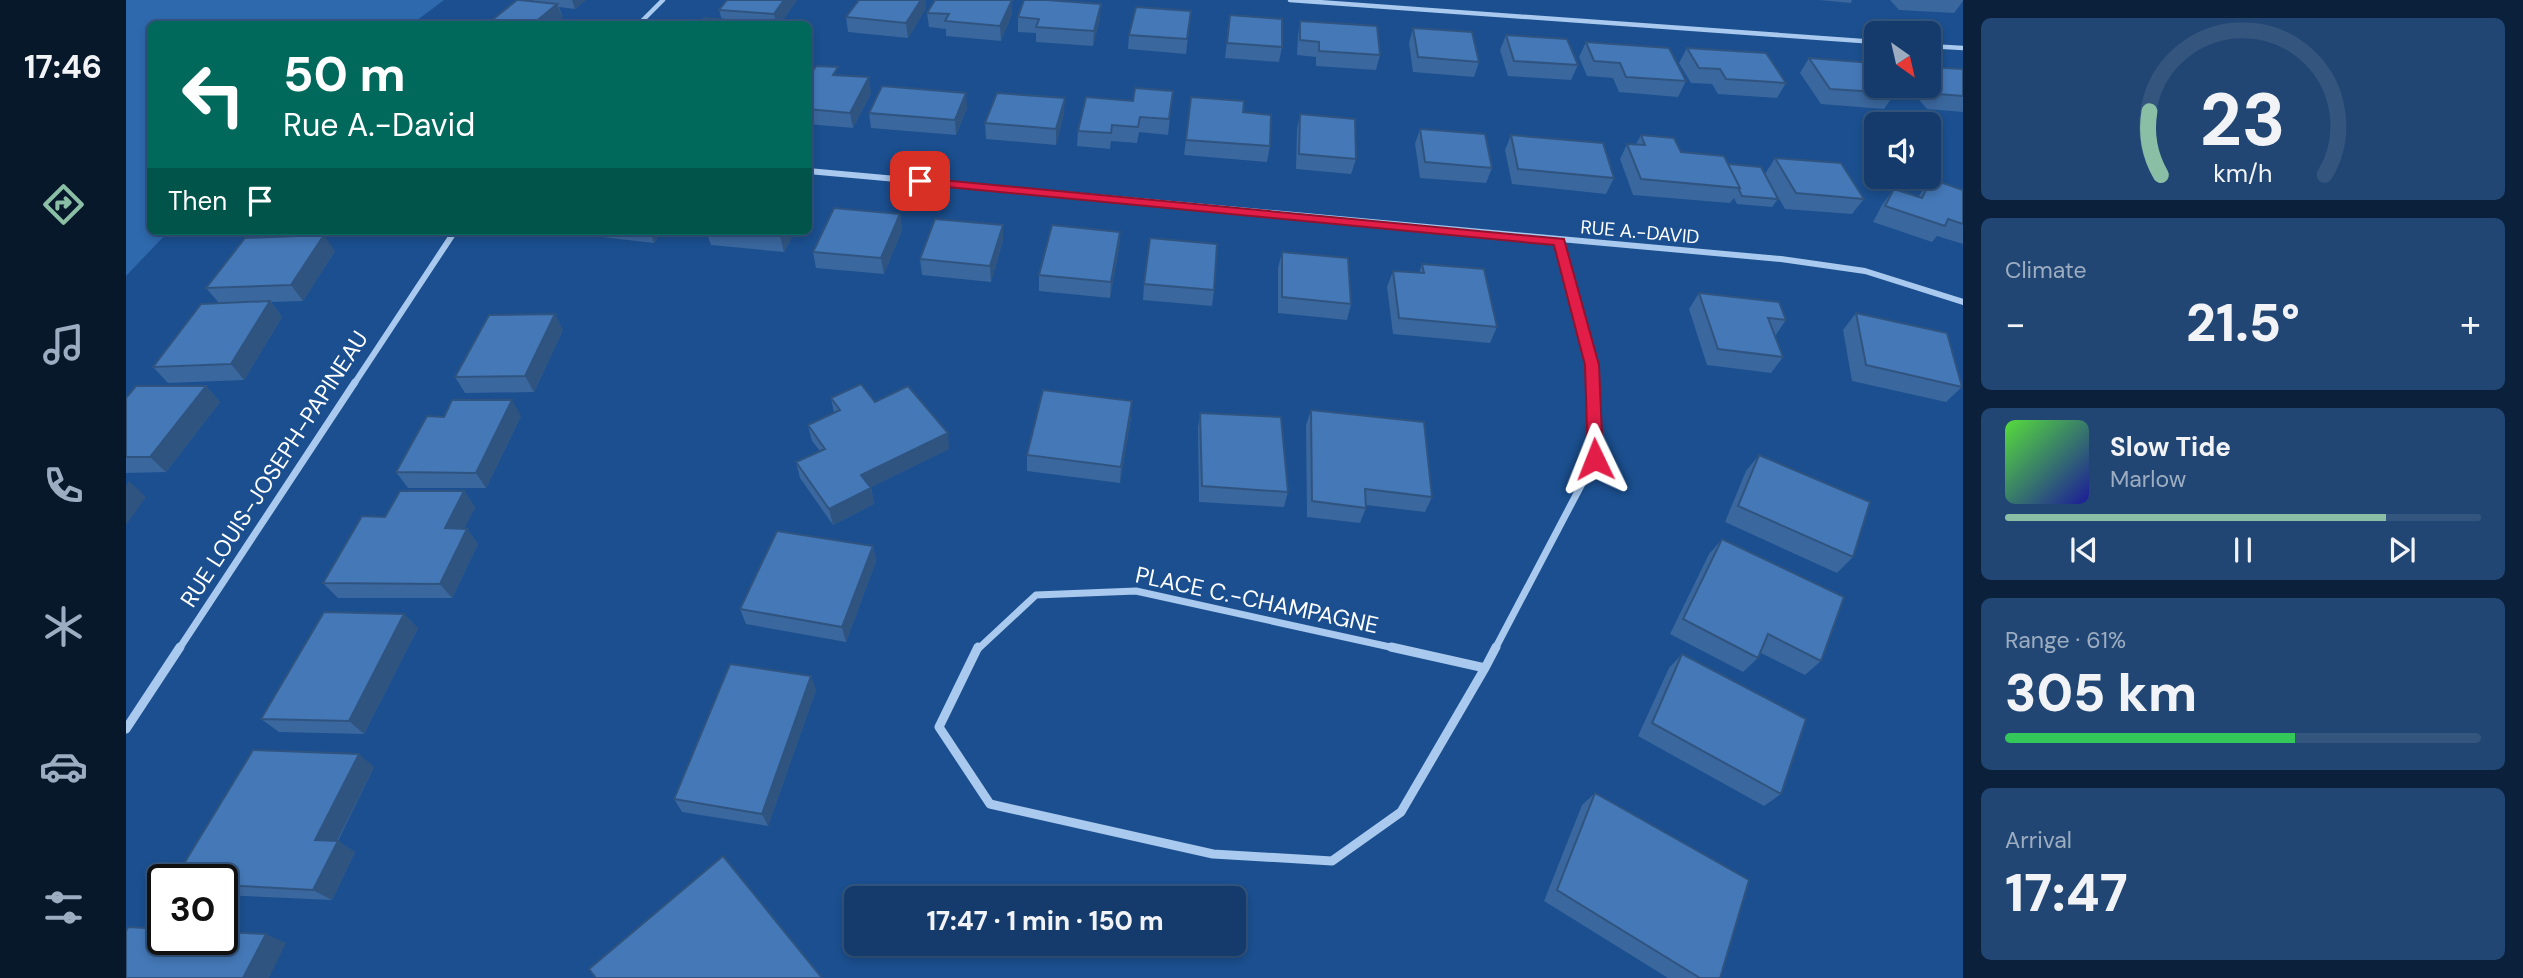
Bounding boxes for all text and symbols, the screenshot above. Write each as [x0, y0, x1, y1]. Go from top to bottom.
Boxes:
north arrow [1864, 21, 1941, 98]
map controls [1864, 21, 1941, 189]
text: 50 m [283, 42, 406, 106]
text: 17:46 [24, 46, 102, 88]
icon: left [168, 49, 259, 140]
text: 23 [2200, 73, 2286, 168]
text: Rue A.-David [283, 104, 475, 146]
button: sound [1864, 112, 1941, 189]
pin [890, 151, 950, 211]
text: km/h [2213, 157, 2273, 190]
icon: arrive [901, 162, 939, 200]
icon: directions [39, 180, 88, 229]
icon: arrive [241, 182, 279, 220]
text: Then [168, 184, 227, 218]
street label: RUE A.-DAVID [1579, 214, 1701, 250]
text: Climate [2005, 255, 2087, 285]
text: 21.5° [2186, 289, 2300, 357]
text: − [2005, 299, 2026, 349]
text: + [2460, 299, 2481, 349]
icon: music [39, 320, 88, 369]
street label: RUE LOUIS-JOSEPH-PAPINEAU [173, 325, 375, 613]
position arrow [1558, 422, 1632, 496]
text: Slow Tide [2110, 430, 2231, 464]
icon: phone [39, 461, 88, 510]
text: Marlow [2110, 464, 2186, 494]
icon: previous [2065, 531, 2103, 569]
icon: pause [2224, 531, 2262, 569]
icon: next [2383, 531, 2421, 569]
street label: PLACE C.-CHAMPAGNE [1133, 560, 1381, 640]
icon: climate [39, 602, 88, 651]
text: Range · 61% [2005, 625, 2126, 655]
text: 305 km [2005, 659, 2197, 727]
icon: car [39, 742, 88, 791]
text: Arrival [2005, 825, 2072, 855]
text: 17:47 [2005, 859, 2128, 927]
speed limit sign: 30 [147, 864, 238, 955]
icon: filters [39, 883, 88, 932]
text: 17:47 · 1 min · 150 m [926, 904, 1164, 938]

